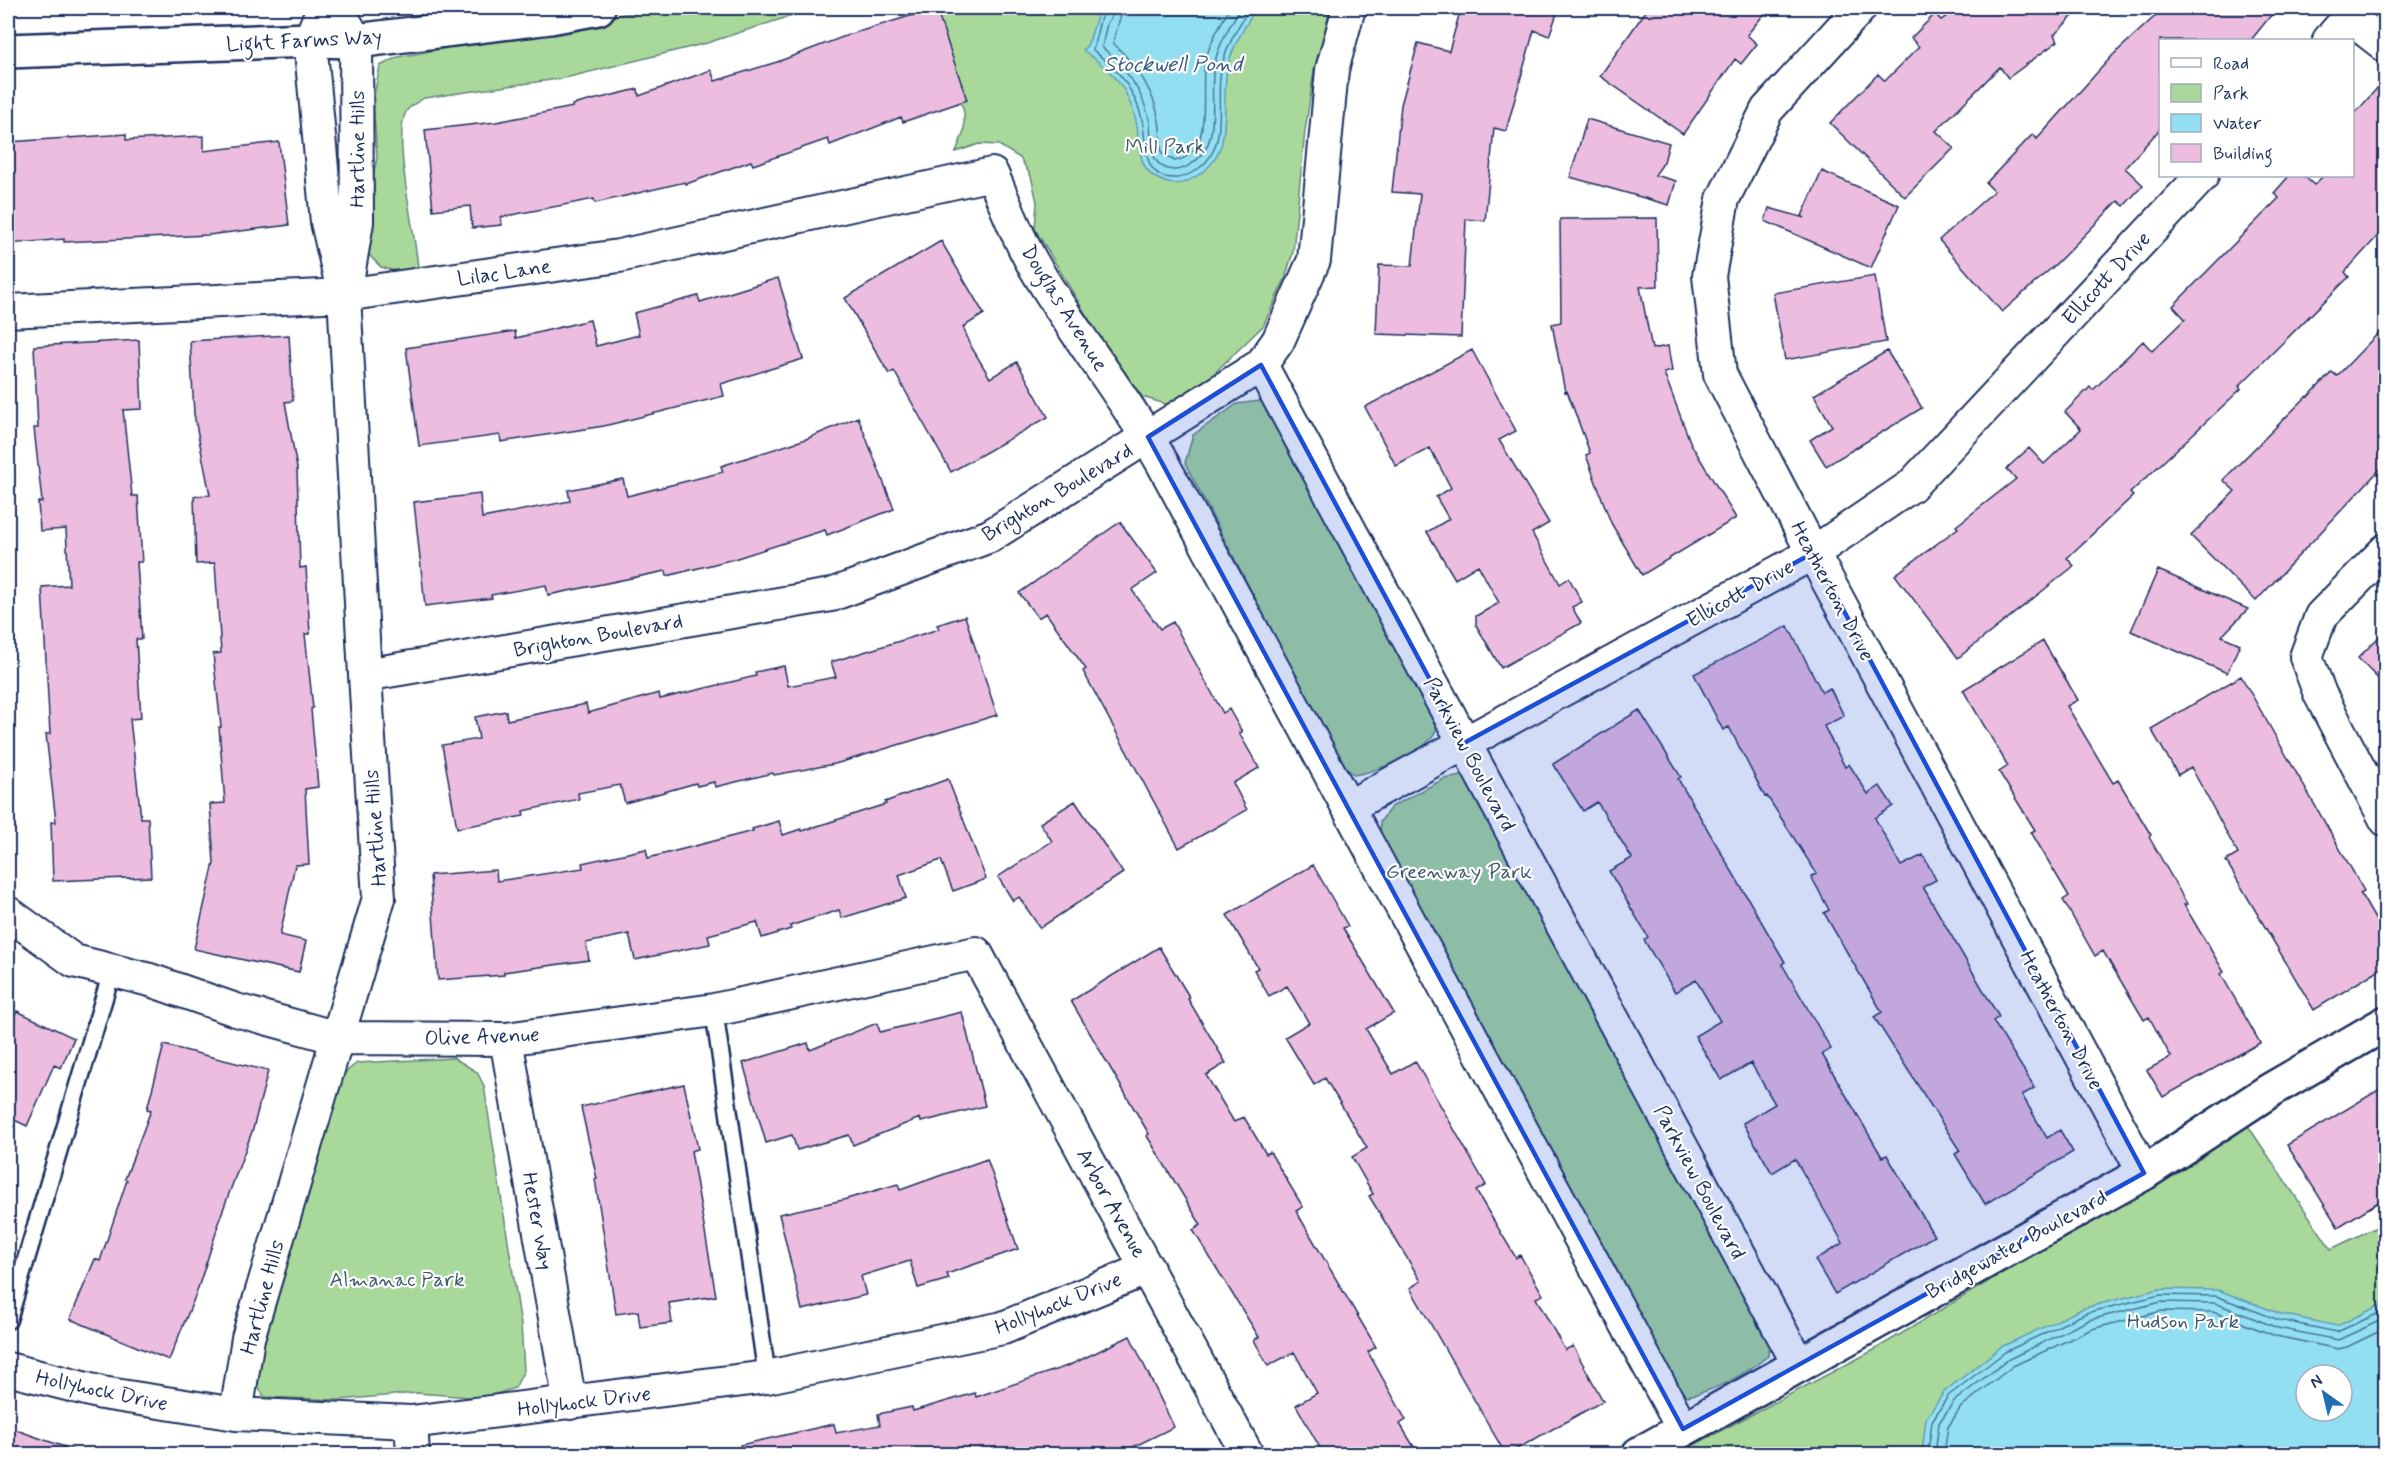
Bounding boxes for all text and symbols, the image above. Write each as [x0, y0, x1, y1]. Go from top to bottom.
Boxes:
street label: Light Farms Way [225, 23, 383, 61]
legend [2159, 39, 2354, 177]
water label: Stockwell Pond [1104, 51, 1245, 79]
text: Road [2213, 52, 2249, 76]
text: Park [2213, 82, 2249, 106]
street label: Hartline Hills [344, 90, 372, 208]
text: Water [2213, 112, 2262, 136]
park label: Mill Park [1125, 133, 1205, 161]
text: Building [2213, 142, 2273, 168]
street label: Ellicott Drive [2056, 226, 2157, 332]
street label: Douglas Avenue [1012, 240, 1114, 378]
street label: Lilac Lane [455, 253, 553, 293]
street label: Brighton Boulevard [977, 437, 1139, 550]
street label: Heatherton Drive [1784, 517, 1881, 666]
street label: Ellicott Drive [1682, 553, 1799, 635]
street label: Brighton Boulevard [511, 607, 685, 666]
street label: Parkview Boulevard [1417, 672, 1522, 836]
street label: Hartline Hills [358, 768, 394, 887]
park label: Greenway Park [1386, 858, 1532, 886]
street label: Heatherton Drive [2013, 946, 2110, 1095]
street label: Olive Avenue [424, 1021, 540, 1053]
street label: Parkview Boulevard [1647, 1100, 1752, 1264]
street label: Arbor Avenue [1069, 1144, 1153, 1263]
street label: Hester Way [515, 1170, 559, 1272]
street label: Bridgewater Boulevard [1921, 1183, 2112, 1306]
street label: Hartline Hills [234, 1237, 292, 1358]
park label: Almanac Park [329, 1266, 465, 1294]
street label: Hollyhock Drive [991, 1266, 1126, 1342]
park label: Hudson Park [2127, 1308, 2240, 1336]
street label: Hollyhock Drive [33, 1363, 170, 1419]
north arrow [2294, 1363, 2354, 1423]
text: N [2306, 1370, 2327, 1393]
street label: Hollyhock Drive [516, 1380, 653, 1424]

